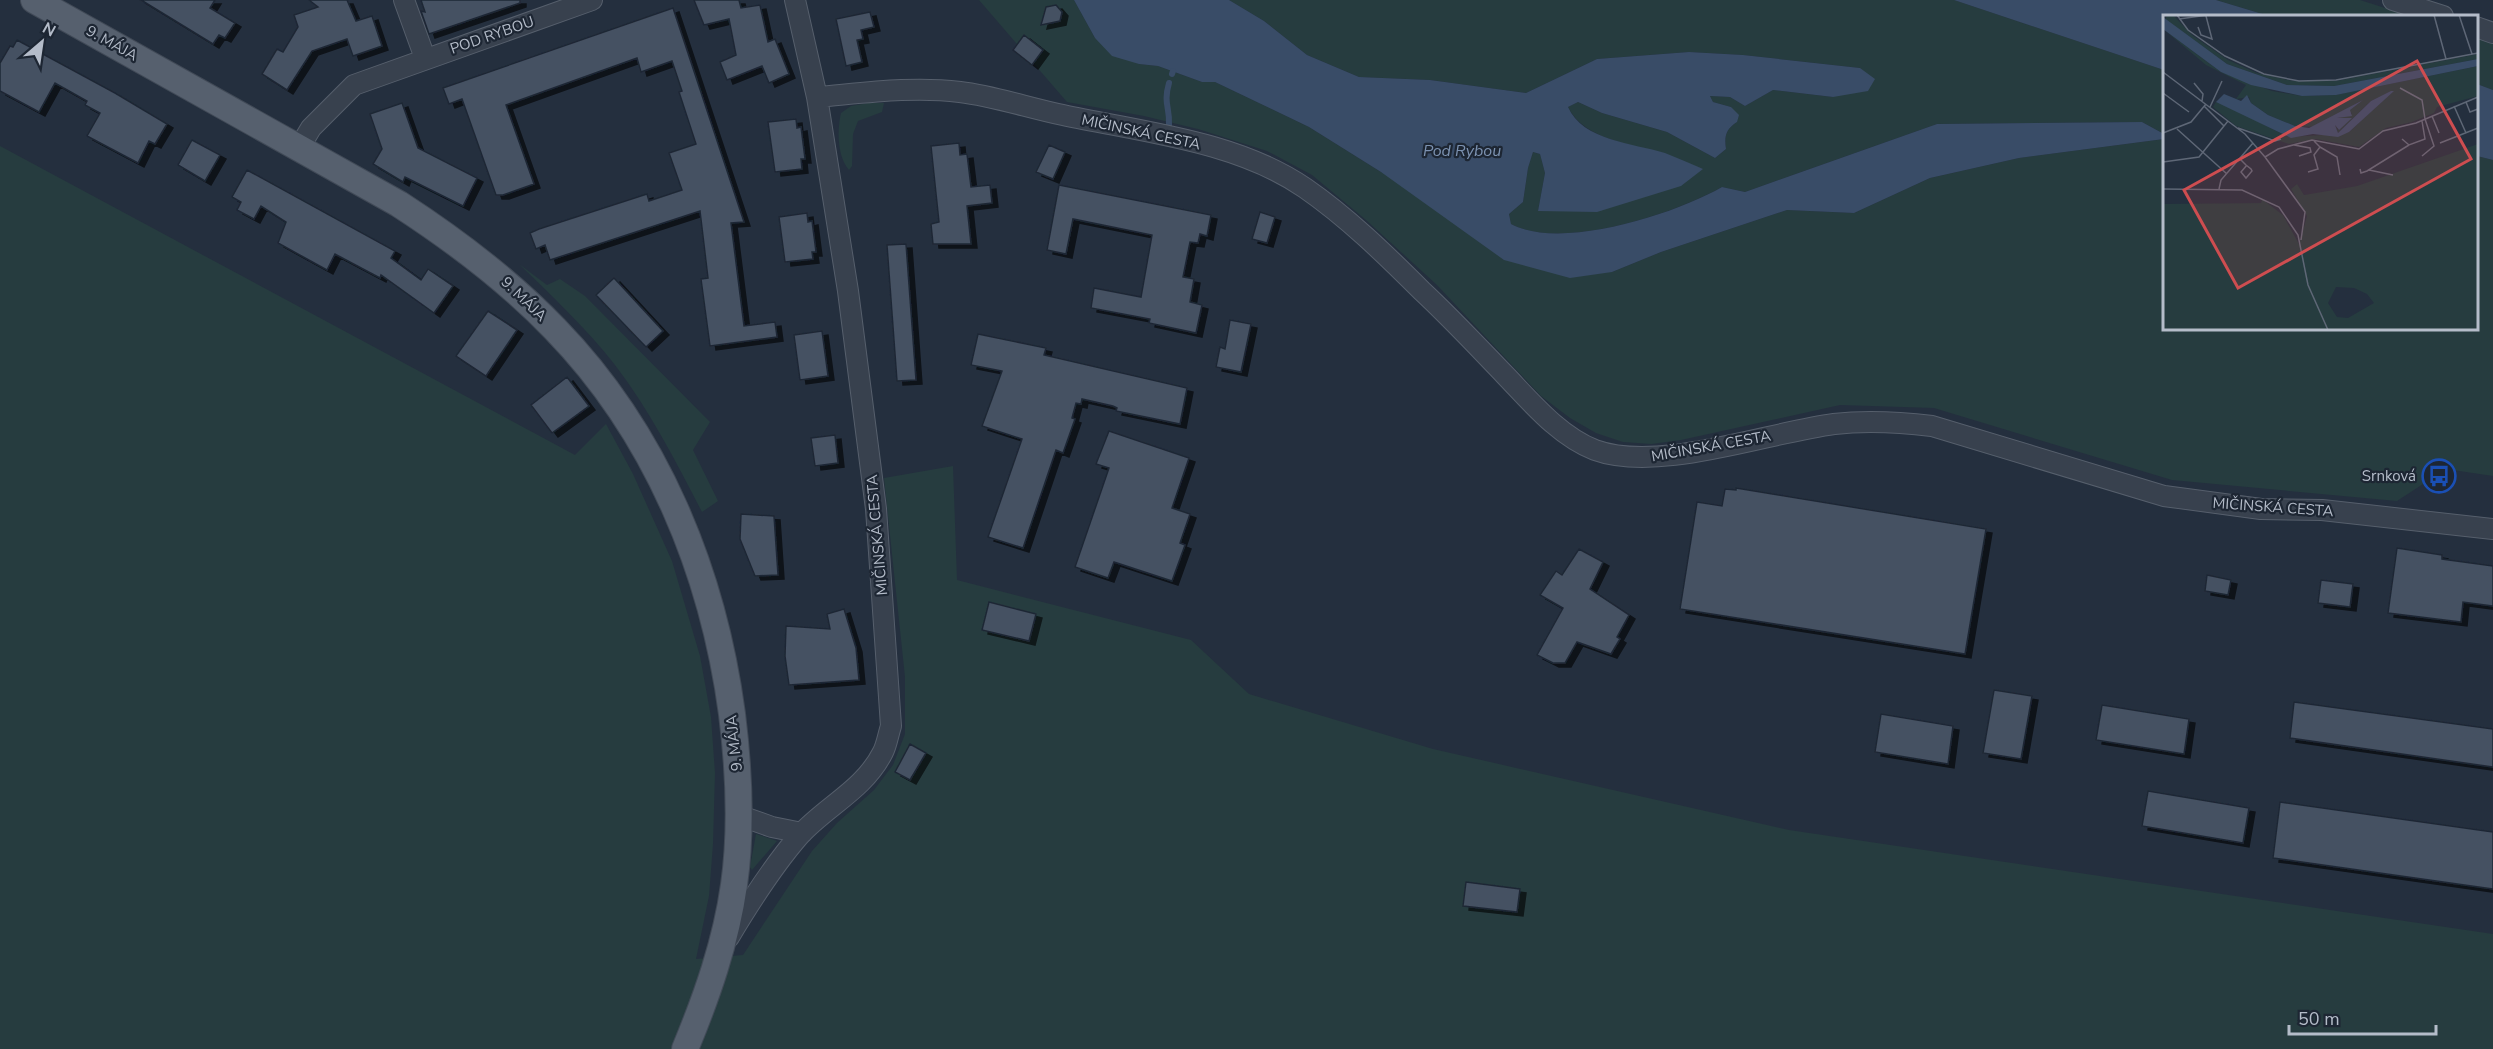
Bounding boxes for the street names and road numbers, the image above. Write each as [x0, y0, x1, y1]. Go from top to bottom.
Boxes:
street label: POD RYBOU [447, 11, 537, 59]
street label: 9. MÁJA [83, 21, 141, 65]
street label: MIČINSKÁ CESTA [1080, 109, 1203, 154]
street label: 9. MÁJA [497, 272, 551, 326]
street label: MIČINSKÁ CESTA [1649, 425, 1772, 466]
street label: MIČINSKÁ CESTA [861, 474, 892, 596]
street label: MIČINSKÁ CESTA [2212, 492, 2334, 521]
street label: 9. MÁJA [721, 714, 747, 772]

